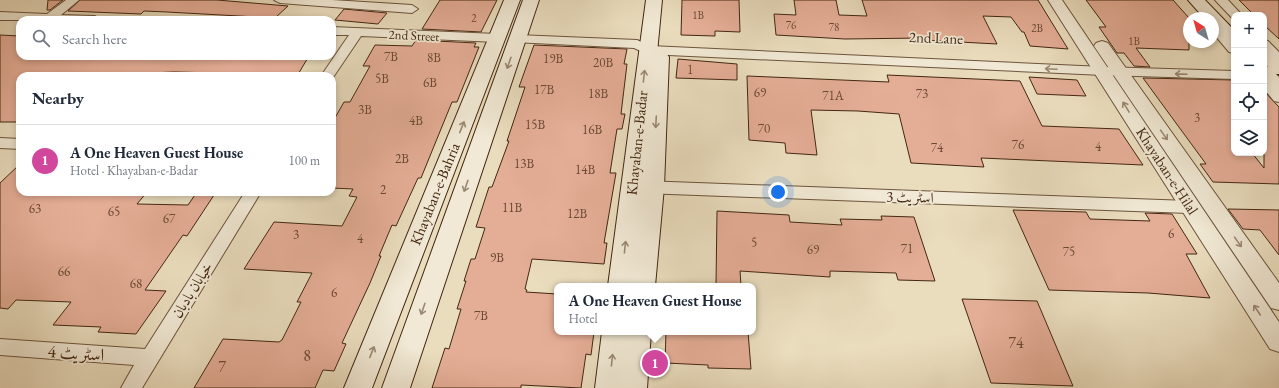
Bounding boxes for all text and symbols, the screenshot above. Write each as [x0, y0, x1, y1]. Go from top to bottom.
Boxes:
house number: 1B [692, 8, 704, 22]
house number: 2 [471, 11, 477, 25]
north arrow [1183, 12, 1219, 48]
map controls [1231, 12, 1267, 156]
button: + [1231, 12, 1267, 48]
search box [16, 16, 336, 60]
house number: 76 [786, 18, 797, 32]
house number: 78 [829, 20, 839, 34]
house number: 2B [1031, 21, 1043, 35]
street label: 2nd Street [388, 26, 440, 45]
icon: search [30, 27, 52, 49]
street label: 2nd Lane [909, 27, 964, 48]
text: Search here [62, 29, 127, 48]
house number: 1B [1128, 34, 1140, 48]
house number: 7B [384, 48, 398, 65]
button: − [1231, 48, 1267, 84]
house number: 8B [427, 49, 441, 66]
house number: 19B [543, 50, 563, 67]
house number: 20B [593, 54, 613, 71]
one-way arrow [504, 57, 512, 69]
house number: 1 [687, 61, 693, 78]
one-way arrow [1045, 65, 1058, 72]
house number: 5B [375, 70, 389, 87]
one-way arrow [640, 70, 648, 83]
one-way arrow [1175, 70, 1188, 77]
house number: 6B [423, 74, 437, 91]
house number: 17B [534, 81, 554, 98]
house number: 69 [754, 84, 767, 101]
button: locate [1231, 84, 1267, 120]
house number: 18B [588, 85, 608, 102]
house number: 73 [916, 85, 928, 102]
text: Nearby [32, 87, 84, 109]
house number: 71A [822, 87, 845, 104]
street label: Khayaban-e-Badar [622, 90, 651, 196]
house number: 3B [358, 101, 372, 118]
one-way arrow [1121, 101, 1129, 113]
house number: 3 [1194, 109, 1200, 126]
house number: 4B [409, 112, 423, 129]
one-way arrow [653, 115, 660, 128]
house number: 15B [525, 116, 545, 133]
house number: 70 [758, 120, 770, 137]
button: layers [1231, 120, 1267, 156]
one-way arrow [458, 121, 466, 133]
house number: 16B [582, 121, 602, 138]
street label: Khayaban-e-Hilal [1132, 123, 1203, 218]
one-way arrow [1160, 130, 1168, 141]
house number: 76 [1012, 136, 1024, 153]
house number: 4 [1095, 138, 1102, 155]
house number: 74 [931, 139, 944, 156]
street label: Khayaban-e-Bahria [405, 140, 464, 248]
text: A One Heaven Guest House [70, 143, 243, 162]
house number: 2B [395, 150, 409, 167]
text: 1 [42, 152, 48, 169]
text: 100 m [289, 152, 320, 169]
house number: 13B [514, 155, 534, 172]
house number: 14B [575, 161, 595, 178]
text: Hotel · Khayaban-e-Badar [70, 162, 198, 179]
one-way arrow [462, 180, 469, 193]
house number: 2 [380, 181, 387, 198]
your location [768, 182, 788, 202]
street label: اسٹریٹ 3 [886, 186, 934, 208]
house number: 11B [502, 199, 522, 216]
house number: 63 [29, 200, 41, 217]
house number: 65 [108, 203, 120, 220]
house number: 12B [567, 205, 587, 222]
house number: 67 [163, 210, 176, 227]
house number: 6 [1168, 225, 1174, 242]
house number: 3 [293, 226, 299, 243]
house number: 4 [357, 230, 364, 247]
house number: 5 [751, 234, 757, 251]
one-way arrow [1234, 237, 1242, 248]
house number: 71 [901, 240, 913, 257]
one-way arrow [621, 241, 629, 254]
house number: 69 [807, 241, 820, 258]
house number: 75 [1063, 243, 1075, 260]
house number: 9B [490, 249, 504, 266]
street label: خیابان بادبان [167, 258, 216, 321]
house number: 66 [58, 263, 70, 280]
house number: 68 [130, 275, 142, 292]
popup [554, 283, 756, 335]
house number: 6 [331, 284, 337, 301]
text: A One Heaven Guest House [568, 291, 742, 310]
one-way arrow [419, 303, 427, 315]
one-way arrow [1253, 304, 1262, 315]
house number: 7B [474, 307, 488, 324]
text: Hotel [568, 310, 598, 327]
house number: 74 [1008, 332, 1024, 353]
street label: اسٹریٹ 4 [47, 339, 105, 367]
house number: 8 [303, 345, 311, 366]
one-way arrow [369, 346, 377, 358]
pin: 1 [642, 348, 668, 378]
one-way arrow [608, 354, 616, 367]
house number: 7 [218, 356, 226, 377]

